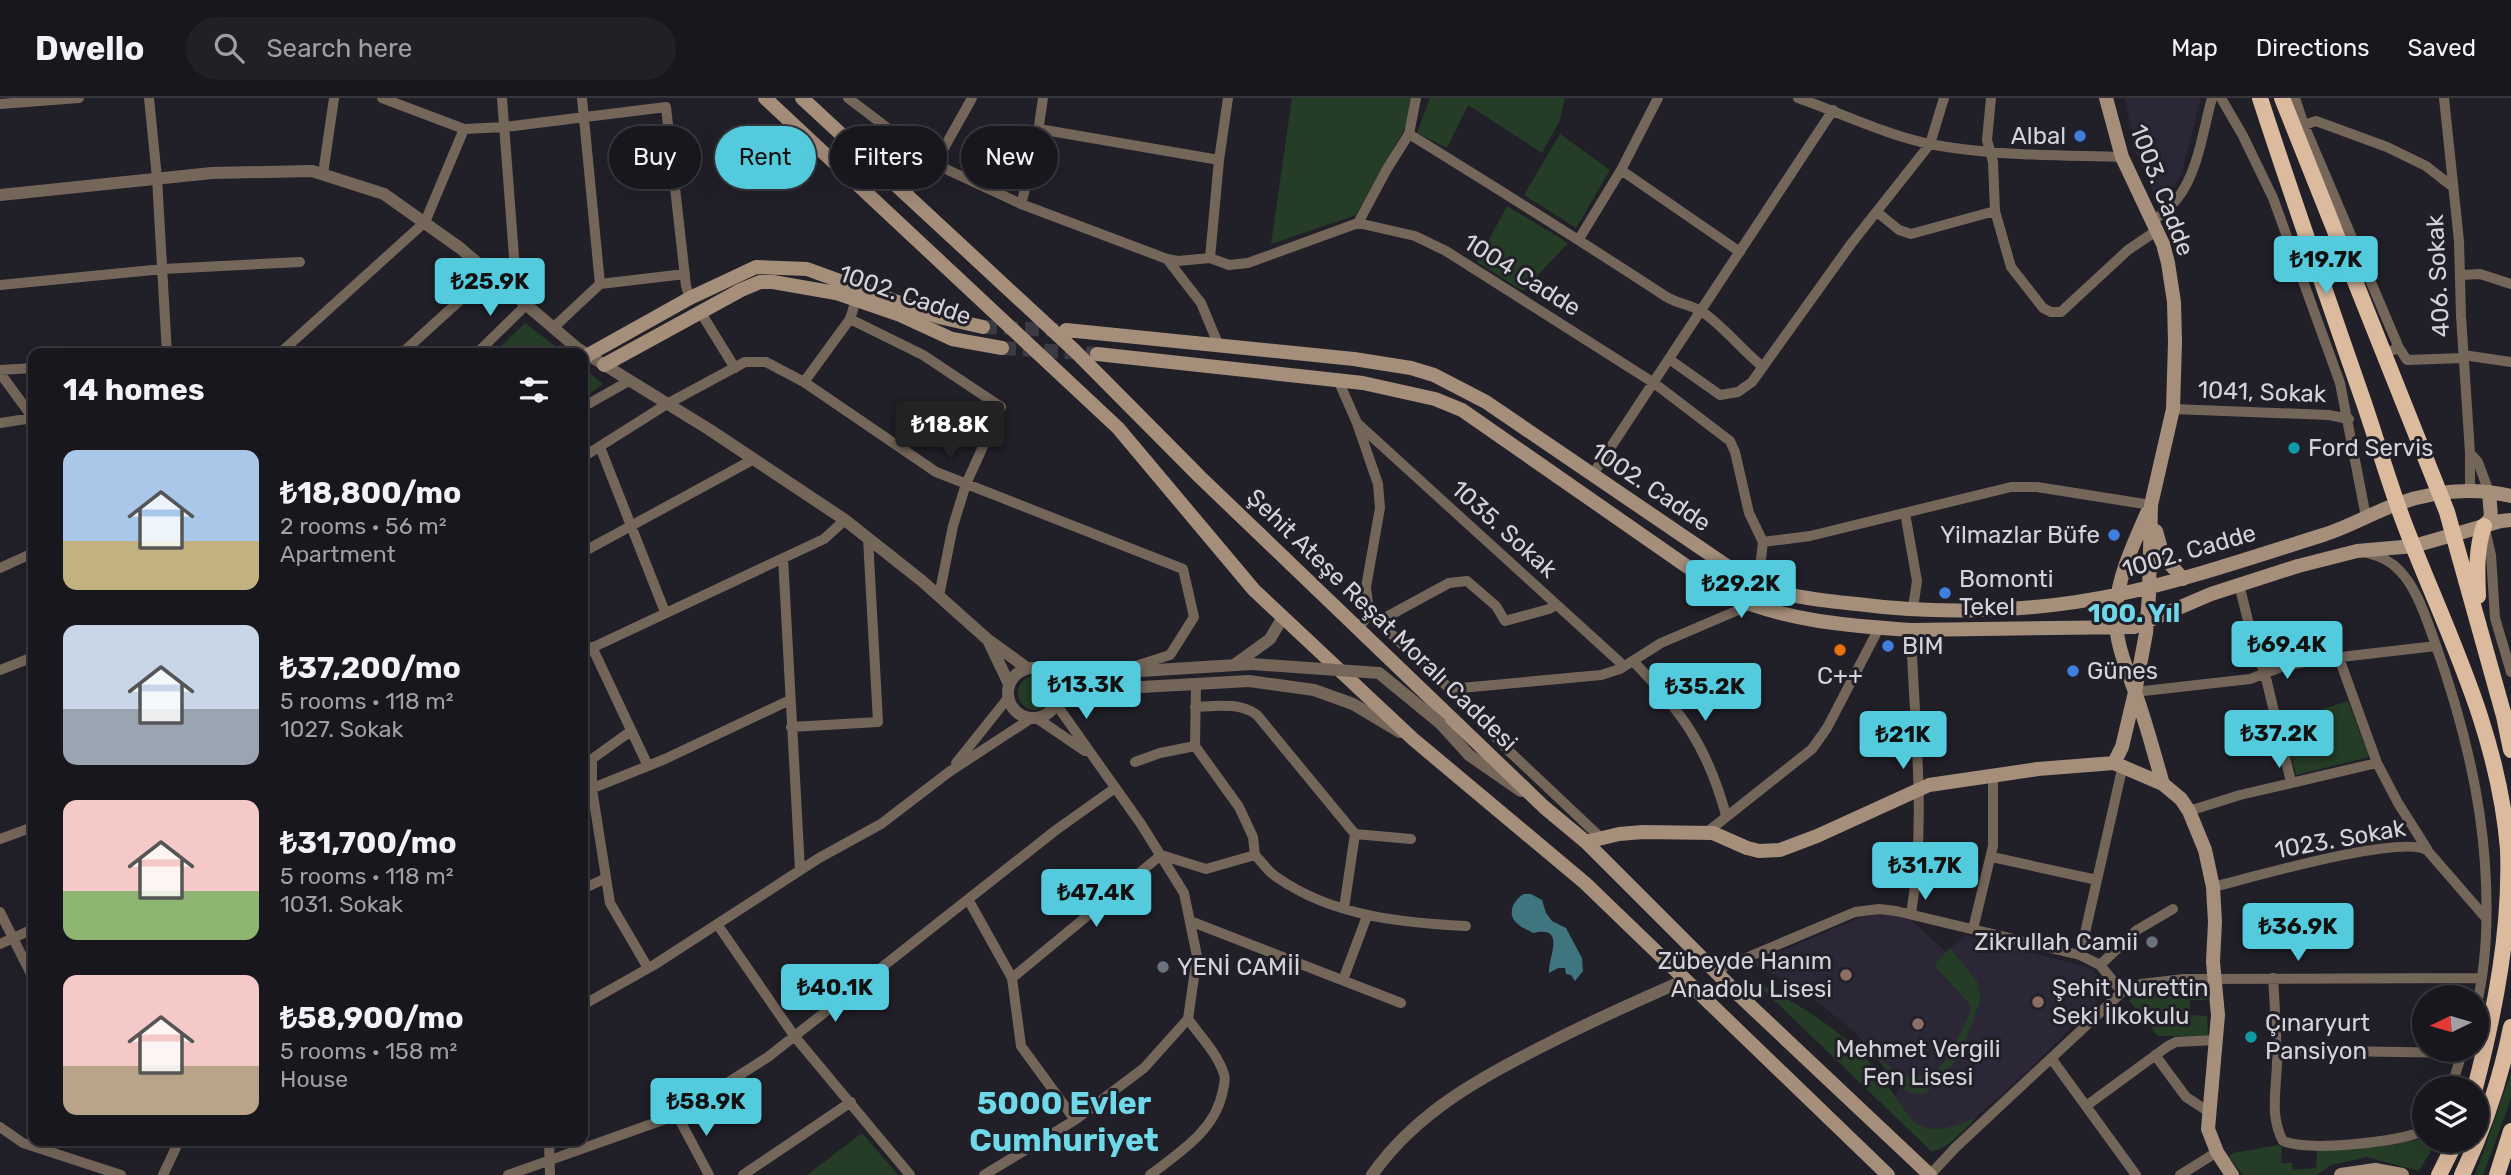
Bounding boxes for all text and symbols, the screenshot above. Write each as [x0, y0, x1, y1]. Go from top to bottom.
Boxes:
search box [186, 17, 676, 80]
text: Dwello [35, 29, 144, 68]
icon: search [210, 29, 248, 67]
text: Search here [266, 33, 412, 64]
text: Map [2171, 34, 2218, 62]
text: Directions [2256, 34, 2369, 62]
text: Saved [2407, 34, 2476, 62]
street label: 1003. Cadde [2124, 120, 2200, 260]
place label: Albal [2011, 122, 2066, 150]
chip: Buy [609, 126, 701, 189]
chip: Rent [715, 126, 816, 189]
chip: Filters [830, 126, 947, 189]
chip: New [961, 126, 1058, 189]
marker: Albal [2072, 128, 2088, 144]
street label: 406. Sokak [2421, 213, 2455, 338]
street label: 1004 Cadde [1458, 228, 1586, 322]
pin: ₺19.7K [2269, 236, 2383, 296]
text: ₺19.7K [2290, 245, 2362, 273]
pin: ₺25.9K [433, 258, 547, 318]
street label: 1002. Cadde [835, 259, 975, 331]
text: ₺25.9K [451, 267, 529, 295]
icon: filters [515, 371, 553, 409]
text: 14 homes [63, 372, 205, 408]
street label: 1041, Sokak [2197, 376, 2327, 408]
pin: ₺18.8K [893, 402, 1007, 461]
text: ₺18.8K [911, 410, 989, 438]
place label: Ford Servis [2308, 434, 2433, 462]
street label: 1002. Cadde [1586, 437, 1716, 537]
marker: Ford Servis [2286, 440, 2302, 456]
street label: 1035. Sokak [1445, 474, 1563, 584]
text: ₺18,800/mo [280, 475, 461, 511]
icon: home [119, 478, 203, 562]
street label: Şehit Ateşe Reşat Moralı Caddesi [1241, 483, 1523, 757]
text: 2 rooms · 56 m² [280, 512, 447, 540]
street label: 1002. Cadde [2119, 519, 2259, 583]
place label: Yilmazlar Büfe [1940, 521, 2100, 549]
marker: Yilmazlar Büfe [2106, 527, 2122, 543]
text: Apartment [280, 540, 396, 568]
pin: ₺29.2K [1684, 560, 1798, 620]
place label: Bomonti Tekel [1959, 565, 2053, 621]
text: ₺29.2K [1702, 569, 1780, 597]
marker: Bomonti Tekel [1937, 585, 1953, 601]
district label: 100. Yıl [2088, 598, 2180, 629]
pin: ₺69.4K [2230, 622, 2344, 681]
text: ₺69.4K [2247, 630, 2327, 658]
place label: BIM [1902, 632, 1944, 660]
marker: BIM [1880, 638, 1896, 654]
marker: C++ [1832, 642, 1848, 658]
text: ₺37,200/mo [280, 650, 461, 686]
icon: home [119, 653, 203, 737]
place label: Günes [2087, 657, 2158, 685]
pin: ₺13.3K [1029, 662, 1143, 721]
place label: C++ [1817, 662, 1863, 690]
marker: Günes [2065, 663, 2081, 679]
pin: ₺35.2K [1648, 664, 1762, 723]
text: ₺13.3K [1048, 670, 1124, 698]
text: ₺35.2K [1665, 672, 1745, 700]
text: 5 rooms · 118 m² [280, 687, 454, 715]
pin: ₺37.2K [2222, 710, 2336, 770]
pin: ₺21K [1862, 712, 1944, 771]
text: 1027. Sokak [280, 715, 403, 743]
text: ₺37.2K [2241, 719, 2317, 747]
text: ₺21K [1876, 720, 1930, 748]
street label: 1023. Sokak [2272, 814, 2408, 864]
text: ₺31,700/mo [280, 825, 457, 861]
icon: home [119, 828, 203, 912]
pin: ₺31.7K [1868, 842, 1982, 902]
text: ₺31.7K [1888, 851, 1962, 879]
text: 5 rooms · 118 m² [280, 862, 454, 890]
pin: ₺47.4K [1039, 870, 1153, 929]
text: ₺47.4K [1057, 878, 1135, 906]
text: 1031. Sokak [280, 890, 403, 918]
pin: ₺36.9K [2241, 904, 2355, 963]
text: ₺36.9K [2259, 912, 2337, 940]
place label: Zikrullah Camii [1974, 928, 2138, 956]
marker: Zikrullah Camii [2144, 934, 2160, 950]
place label: Zübeyde Hanım Anadolu Lisesi [1658, 947, 1832, 1003]
place label: YENİ CAMİİ [1177, 953, 1300, 981]
marker: YENİ CAMİİ [1155, 959, 1171, 975]
pin: ₺40.1K [778, 964, 892, 1024]
marker: Zübeyde Hanım Anadolu Lisesi [1838, 967, 1854, 983]
text: ₺40.1K [797, 973, 873, 1001]
place label: Şehit Nurettin Seki İlkokulu [2052, 974, 2209, 1030]
north arrow [2412, 985, 2488, 1062]
map controls [2412, 985, 2489, 1153]
marker: Şehit Nurettin Seki İlkokulu [2030, 994, 2046, 1010]
text: ₺58,900/mo [280, 1000, 464, 1036]
icon: home [119, 1003, 203, 1087]
place label: Çınaryurt Pansiyon [2265, 1009, 2370, 1065]
marker: Mehmet Vergili Fen Lisesi [1910, 1016, 1926, 1032]
marker: Çınaryurt Pansiyon [2243, 1029, 2259, 1045]
place label: Mehmet Vergili Fen Lisesi [1836, 1035, 2000, 1091]
text: 5 rooms · 158 m² [280, 1037, 457, 1065]
text: House [280, 1065, 348, 1093]
button: layers [2412, 1076, 2489, 1153]
pin: ₺58.9K [649, 1079, 763, 1138]
district label: 5000 Evler Cumhuriyet [969, 1084, 1159, 1159]
text: ₺58.9K [666, 1087, 746, 1115]

